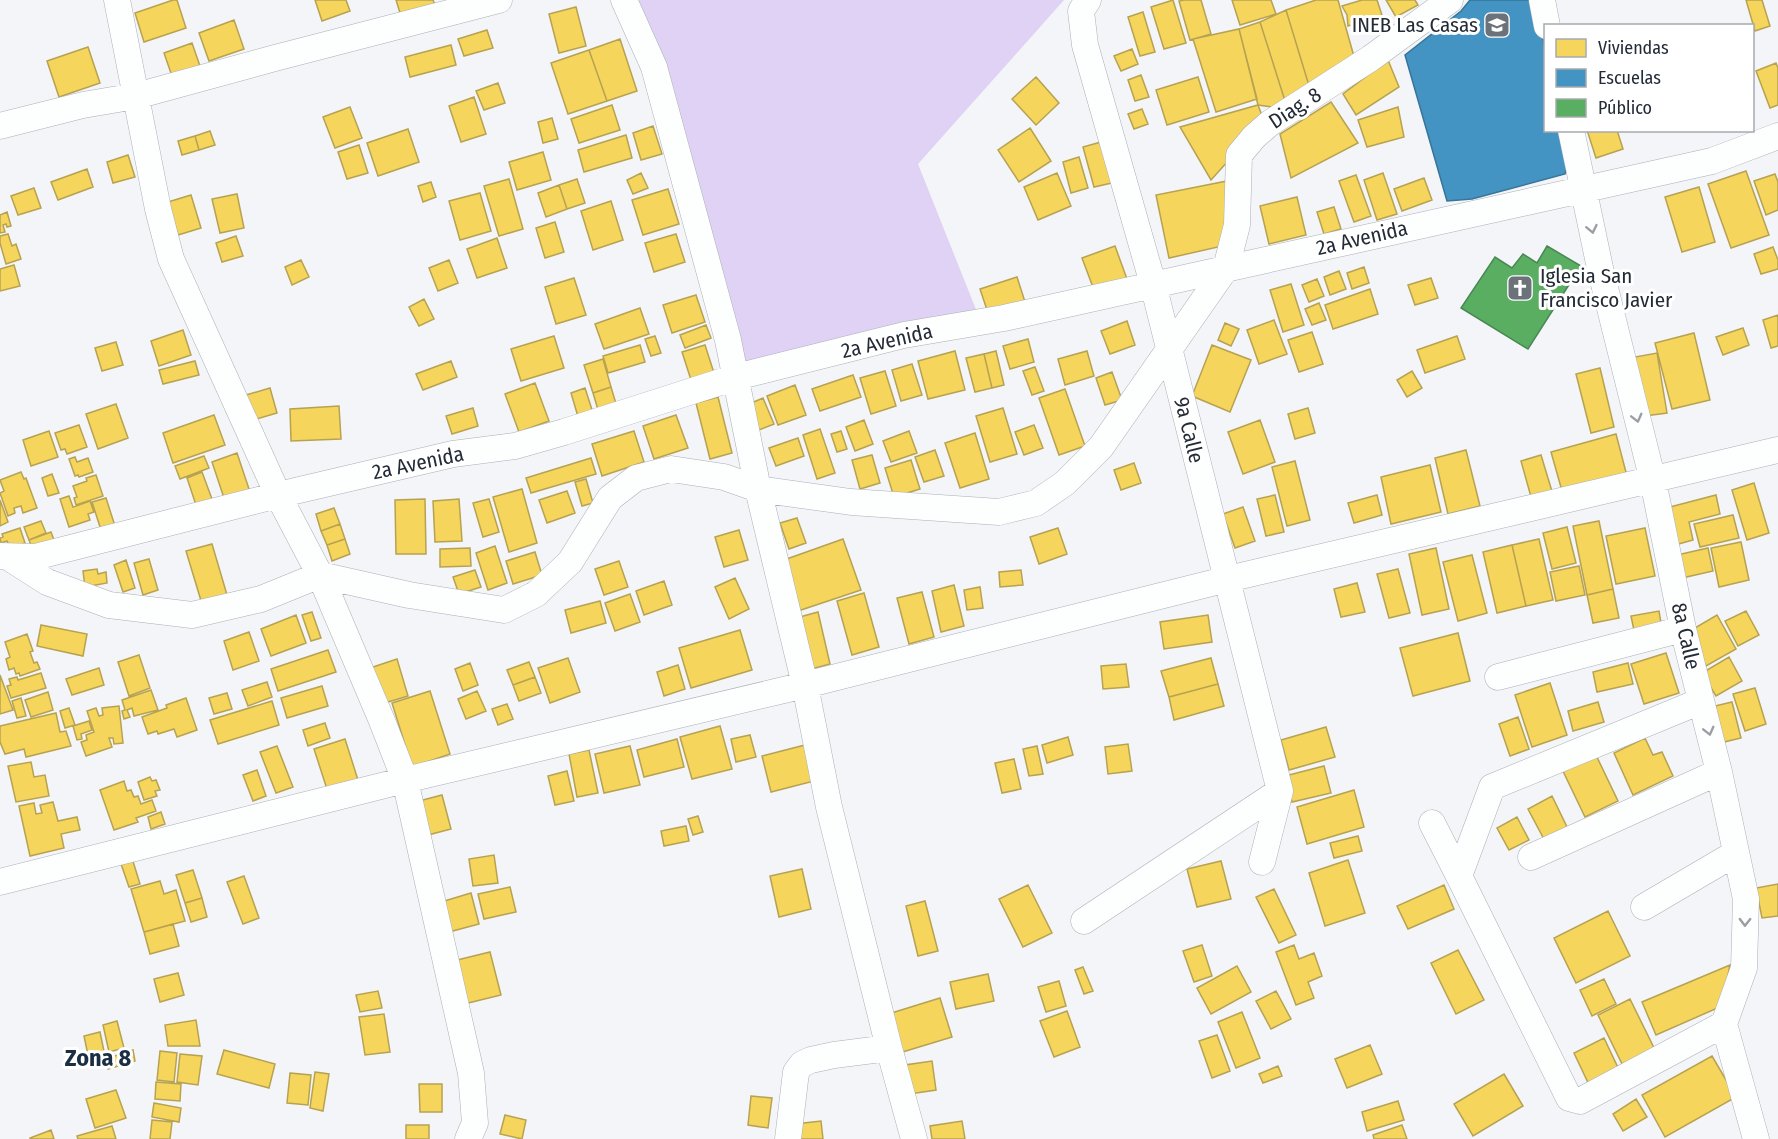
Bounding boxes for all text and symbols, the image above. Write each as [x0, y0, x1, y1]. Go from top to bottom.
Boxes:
school or university icon: INEB Las Casas [1482, 10, 1512, 40]
place label: INEB Las Casas [1352, 12, 1478, 38]
legend [1544, 24, 1754, 132]
text: Viviendas [1598, 37, 1669, 59]
text: Escuelas [1598, 67, 1661, 89]
street label: Diag. 8 [1264, 81, 1326, 135]
text: Público [1598, 97, 1652, 119]
street label: 2a Avenida [1314, 215, 1410, 261]
one-way arrow [1585, 223, 1598, 233]
place label: Iglesia San Francisco Javier [1540, 263, 1673, 313]
church icon: Iglesia San Francisco Javier [1505, 273, 1535, 303]
street label: 2a Avenida [839, 318, 935, 364]
street label: 9a Calle [1168, 394, 1210, 466]
one-way arrow [1630, 413, 1643, 423]
street label: 2a Avenida [370, 441, 466, 485]
street label: 8a Calle [1666, 600, 1706, 672]
one-way arrow [1701, 726, 1714, 736]
one-way arrow [1739, 918, 1752, 927]
district label: Zona 8 [65, 1044, 131, 1072]

